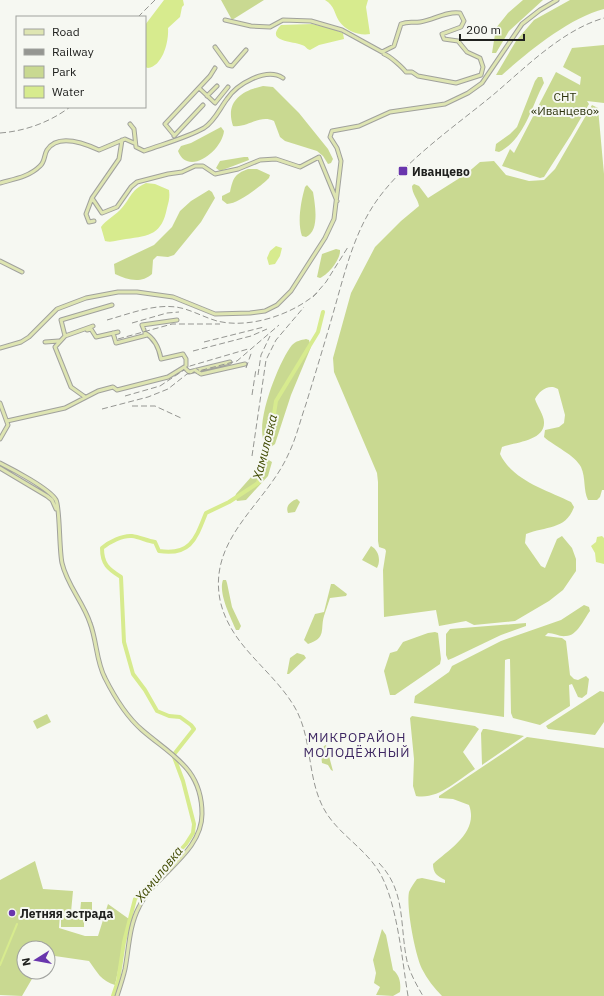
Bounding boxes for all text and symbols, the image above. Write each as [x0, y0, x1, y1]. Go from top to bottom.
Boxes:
legend [16, 16, 146, 108]
scale bar [460, 16, 524, 42]
text: 200 m [466, 22, 501, 37]
text: Road [52, 24, 80, 39]
text: Railway [52, 44, 94, 59]
text: Park [52, 64, 77, 79]
text: Water [52, 84, 85, 99]
park label: СНТ «Иванцево» [531, 89, 599, 118]
place label: Иванцево [412, 164, 470, 179]
marker: Иванцево [397, 165, 409, 177]
water label: Хамиловка [248, 413, 281, 482]
district label: МИКРОРАЙОН МОЛОДЁЖНЫЙ [304, 729, 410, 761]
water label: Хамиловка [131, 843, 187, 906]
place label: Летняя эстрада [20, 906, 113, 921]
marker: Летняя эстрада [7, 908, 17, 918]
north arrow [16, 940, 56, 980]
text: N [19, 957, 34, 967]

